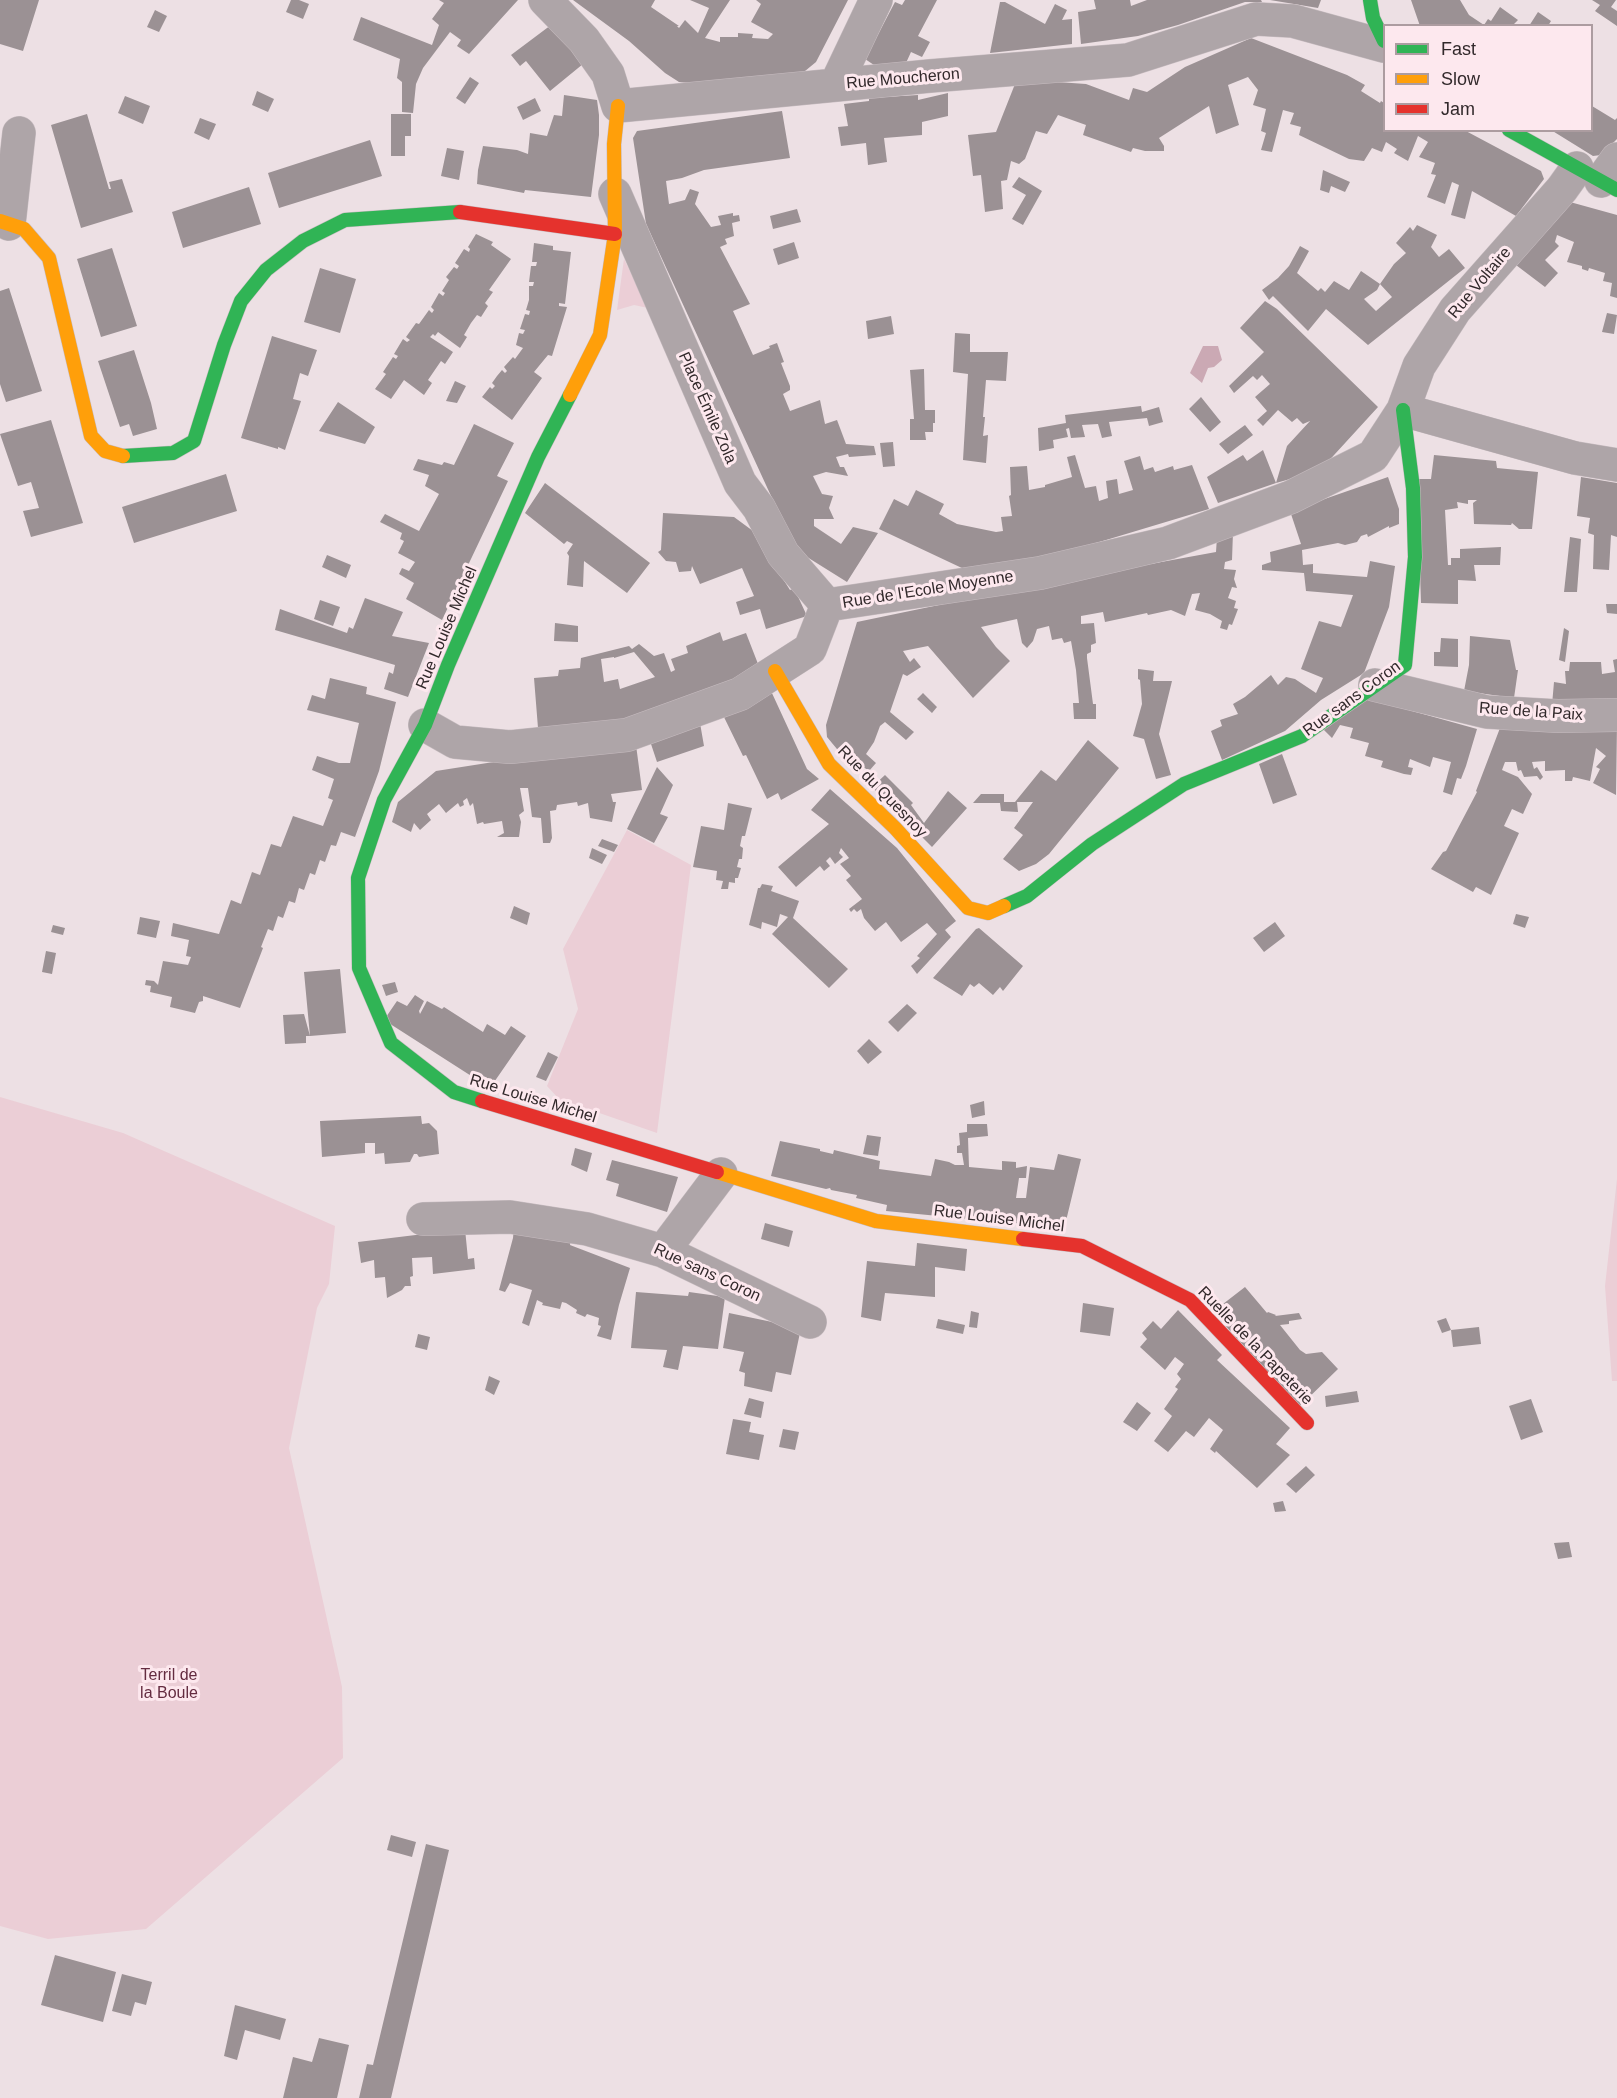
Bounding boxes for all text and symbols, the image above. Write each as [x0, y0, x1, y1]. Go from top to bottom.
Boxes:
legend [1383, 24, 1593, 132]
text: Fast [1441, 39, 1476, 59]
street label: Rue Moucheron [845, 64, 961, 94]
text: Slow [1441, 69, 1480, 89]
text: Jam [1441, 99, 1475, 119]
street label: Rue Voltaire [1445, 243, 1515, 323]
street label: Place Émile Zola [674, 349, 740, 467]
street label: Rue Louise Michel [412, 564, 482, 692]
street label: Rue de l'Ecole Moyenne [841, 567, 1015, 613]
street label: Rue sans Coron [1300, 657, 1404, 741]
street label: Rue de la Paix [1478, 699, 1584, 725]
street label: Rue du Quesnoy [833, 742, 931, 842]
street label: Rue Louise Michel [467, 1071, 599, 1127]
street label: Rue Louise Michel [933, 1201, 1065, 1237]
street label: Rue sans Coron [651, 1240, 763, 1306]
street label: Ruelle de la Papeterie [1193, 1283, 1317, 1409]
park label: Terril de la Boule [140, 1666, 198, 1704]

